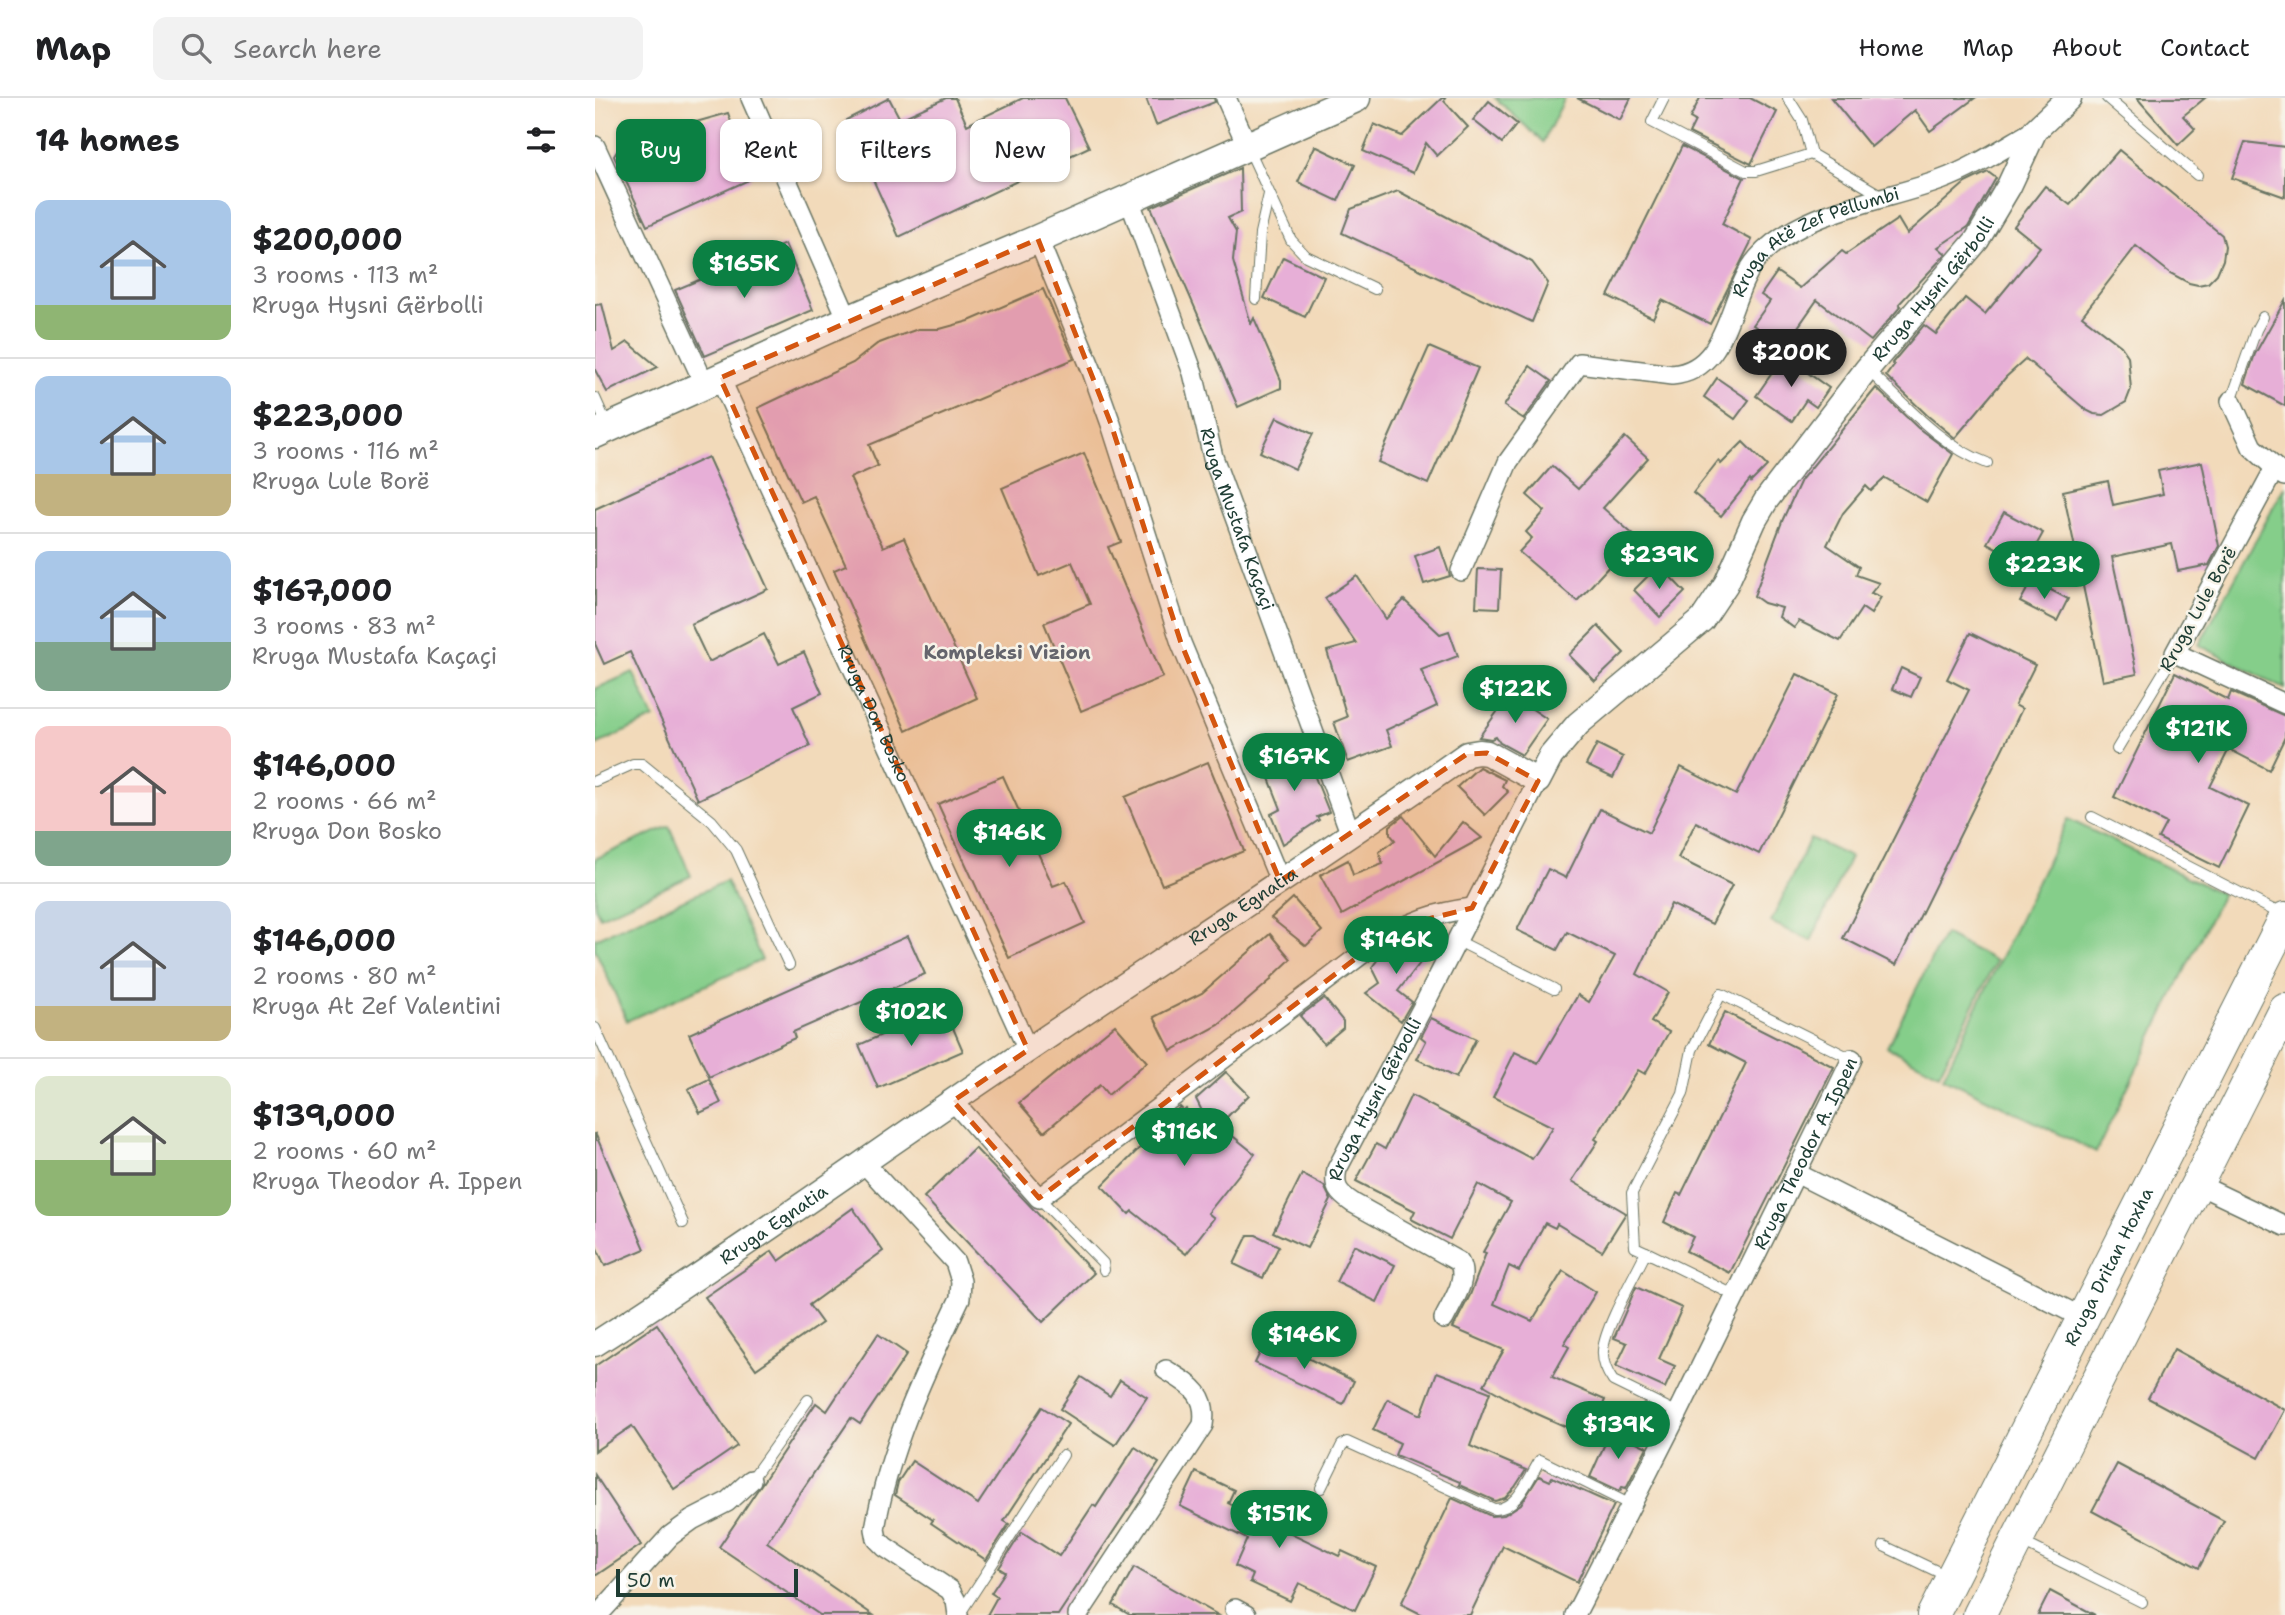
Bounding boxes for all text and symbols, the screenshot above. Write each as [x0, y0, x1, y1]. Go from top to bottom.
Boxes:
search box [153, 17, 643, 80]
text: Map [35, 26, 111, 71]
icon: search [177, 29, 215, 67]
text: Search here [233, 31, 382, 66]
text: Home [1858, 32, 1924, 64]
text: Map [1962, 32, 2014, 64]
text: About [2052, 32, 2122, 64]
text: Contact [2160, 32, 2250, 64]
chip: Buy [616, 119, 706, 182]
chip: Rent [720, 119, 822, 182]
chip: Filters [836, 119, 956, 182]
chip: New [970, 119, 1070, 182]
text: 14 homes [35, 120, 180, 161]
icon: filters [522, 121, 560, 159]
street label: Rruga Atë Zef Pëllumbi [1726, 182, 1902, 301]
street label: Rruga Hysni Gërbolli [1866, 212, 2000, 367]
text: $200,000 [252, 219, 403, 260]
icon: home [91, 228, 175, 312]
pin: $165K [695, 240, 793, 300]
text: $165K [709, 248, 779, 278]
text: 3 rooms · 113 m² [252, 260, 438, 290]
text: Rruga Hysni Gërbolli [252, 290, 484, 320]
pin: $200K [1742, 330, 1840, 389]
text: $200K [1752, 337, 1830, 367]
text: $223,000 [252, 395, 404, 436]
icon: home [91, 404, 175, 488]
street label: Rruga Mustafa Kaçaçi [1194, 425, 1280, 614]
text: 3 rooms · 116 m² [252, 436, 439, 466]
text: Rruga Lule Borë [252, 466, 430, 496]
pin: $239K [1610, 532, 1708, 591]
text: $239K [1620, 539, 1698, 569]
pin: $223K [1995, 542, 2093, 601]
street label: Rruga Lule Borë [2154, 542, 2242, 676]
text: $223K [2005, 549, 2083, 579]
text: $167,000 [252, 570, 392, 611]
icon: home [91, 579, 175, 663]
text: 3 rooms · 83 m² [252, 611, 436, 641]
district label: Kompleksi Vizion [923, 640, 1091, 665]
text: Rruga Mustafa Kaçaçi [252, 641, 497, 671]
street label: Rruga Don Bosko [832, 641, 916, 786]
pin: $122K [1466, 666, 1564, 725]
text: $122K [1479, 673, 1551, 703]
pin: $121K [2149, 706, 2247, 765]
text: $121K [2165, 713, 2231, 743]
pin: $167K [1245, 734, 1343, 793]
text: $167K [1258, 741, 1330, 771]
text: $146,000 [252, 745, 396, 786]
icon: home [91, 754, 175, 838]
text: 2 rooms · 66 m² [252, 786, 437, 816]
pin: $146K [960, 810, 1058, 869]
text: Rruga Don Bosko [252, 816, 442, 846]
text: $146K [973, 817, 1045, 847]
street label: Rruga Egnatia [1184, 862, 1302, 951]
pin: $146K [1347, 916, 1445, 976]
text: $146,000 [252, 920, 396, 961]
text: $146K [1360, 924, 1432, 954]
icon: home [91, 929, 175, 1013]
text: 2 rooms · 80 m² [252, 961, 437, 991]
pin: $102K [862, 988, 960, 1048]
text: Rruga At Zef Valentini [252, 991, 501, 1021]
text: $102K [875, 996, 947, 1026]
street label: Rruga Hysni Gërbolli [1323, 1013, 1427, 1182]
street label: Rruga Theodor A. Ippen [1748, 1053, 1863, 1254]
text: $139,000 [252, 1095, 395, 1136]
icon: home [91, 1104, 175, 1188]
pin: $116K [1135, 1108, 1233, 1168]
text: $116K [1151, 1116, 1217, 1146]
text: 2 rooms · 60 m² [252, 1136, 437, 1166]
text: Rruga Theodor A. Ippen [252, 1166, 522, 1196]
street label: Rruga Egnatia [715, 1179, 832, 1270]
street label: Rruga Dritan Hoxha [2059, 1183, 2159, 1350]
pin: $146K [1255, 1312, 1353, 1371]
text: $146K [1268, 1319, 1340, 1349]
pin: $139K [1569, 1402, 1667, 1461]
text: $139K [1582, 1409, 1654, 1439]
pin: $151K [1230, 1490, 1328, 1550]
text: $151K [1246, 1498, 1312, 1528]
scale bar [616, 1566, 798, 1598]
text: 50 m [627, 1568, 675, 1593]

